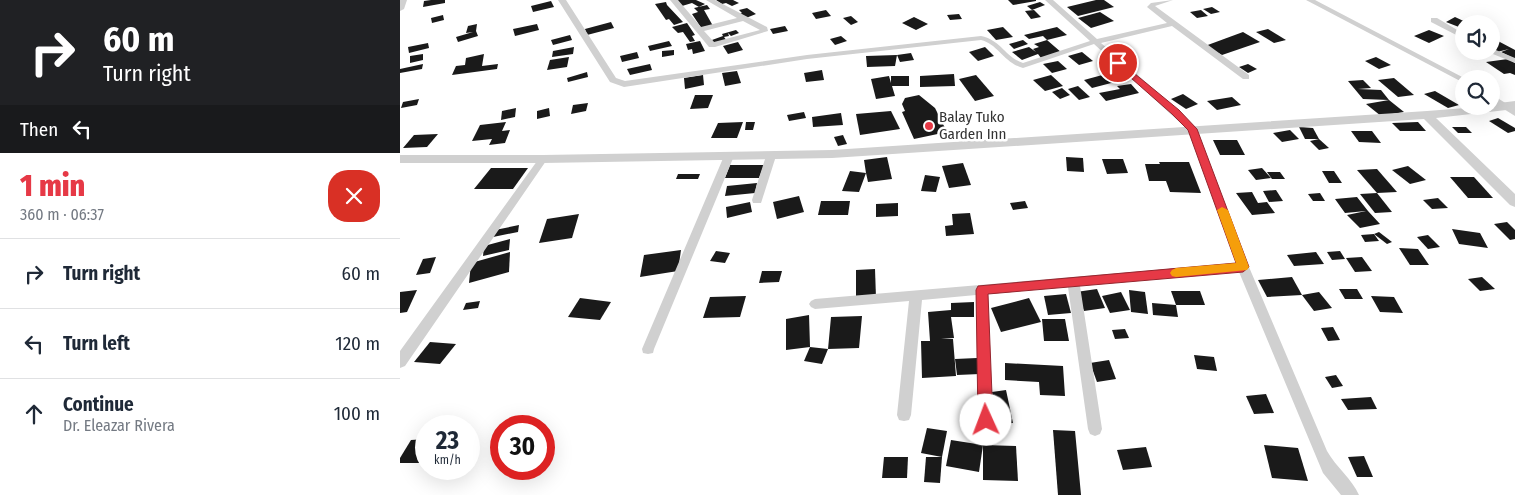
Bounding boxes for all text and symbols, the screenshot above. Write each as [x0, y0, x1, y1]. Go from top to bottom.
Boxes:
map controls [1455, 15, 1500, 115]
button: sound [1455, 15, 1500, 60]
text: 60 m [103, 18, 174, 60]
icon: right [20, 20, 85, 85]
pin [1097, 42, 1139, 84]
icon: arrive [1104, 49, 1132, 77]
text: Turn right [103, 60, 191, 87]
button: search [1455, 70, 1500, 115]
place label: Balay Tuko Garden Inn [939, 108, 1006, 143]
icon: left [68, 115, 96, 143]
text: Then [20, 118, 58, 141]
marker: Balay Tuko Garden Inn [923, 120, 935, 132]
text: 1 min [20, 168, 85, 204]
button: close [328, 170, 380, 222]
text: 360 m · 06:37 [20, 205, 104, 224]
icon: right [20, 260, 48, 288]
text: Turn right [63, 262, 140, 285]
text: 60 m [342, 262, 380, 285]
icon: left [20, 330, 48, 358]
text: Turn left [63, 332, 130, 355]
text: 120 m [335, 332, 380, 355]
text: Continue [63, 393, 134, 416]
position arrow [959, 393, 1011, 445]
icon: ahead [20, 400, 48, 428]
text: 100 m [334, 402, 380, 425]
speed limit sign: 30 [490, 415, 555, 480]
text: Dr. Eleazar Rivera [63, 416, 175, 435]
text: 23 [436, 426, 459, 456]
text: km/h [434, 453, 461, 467]

